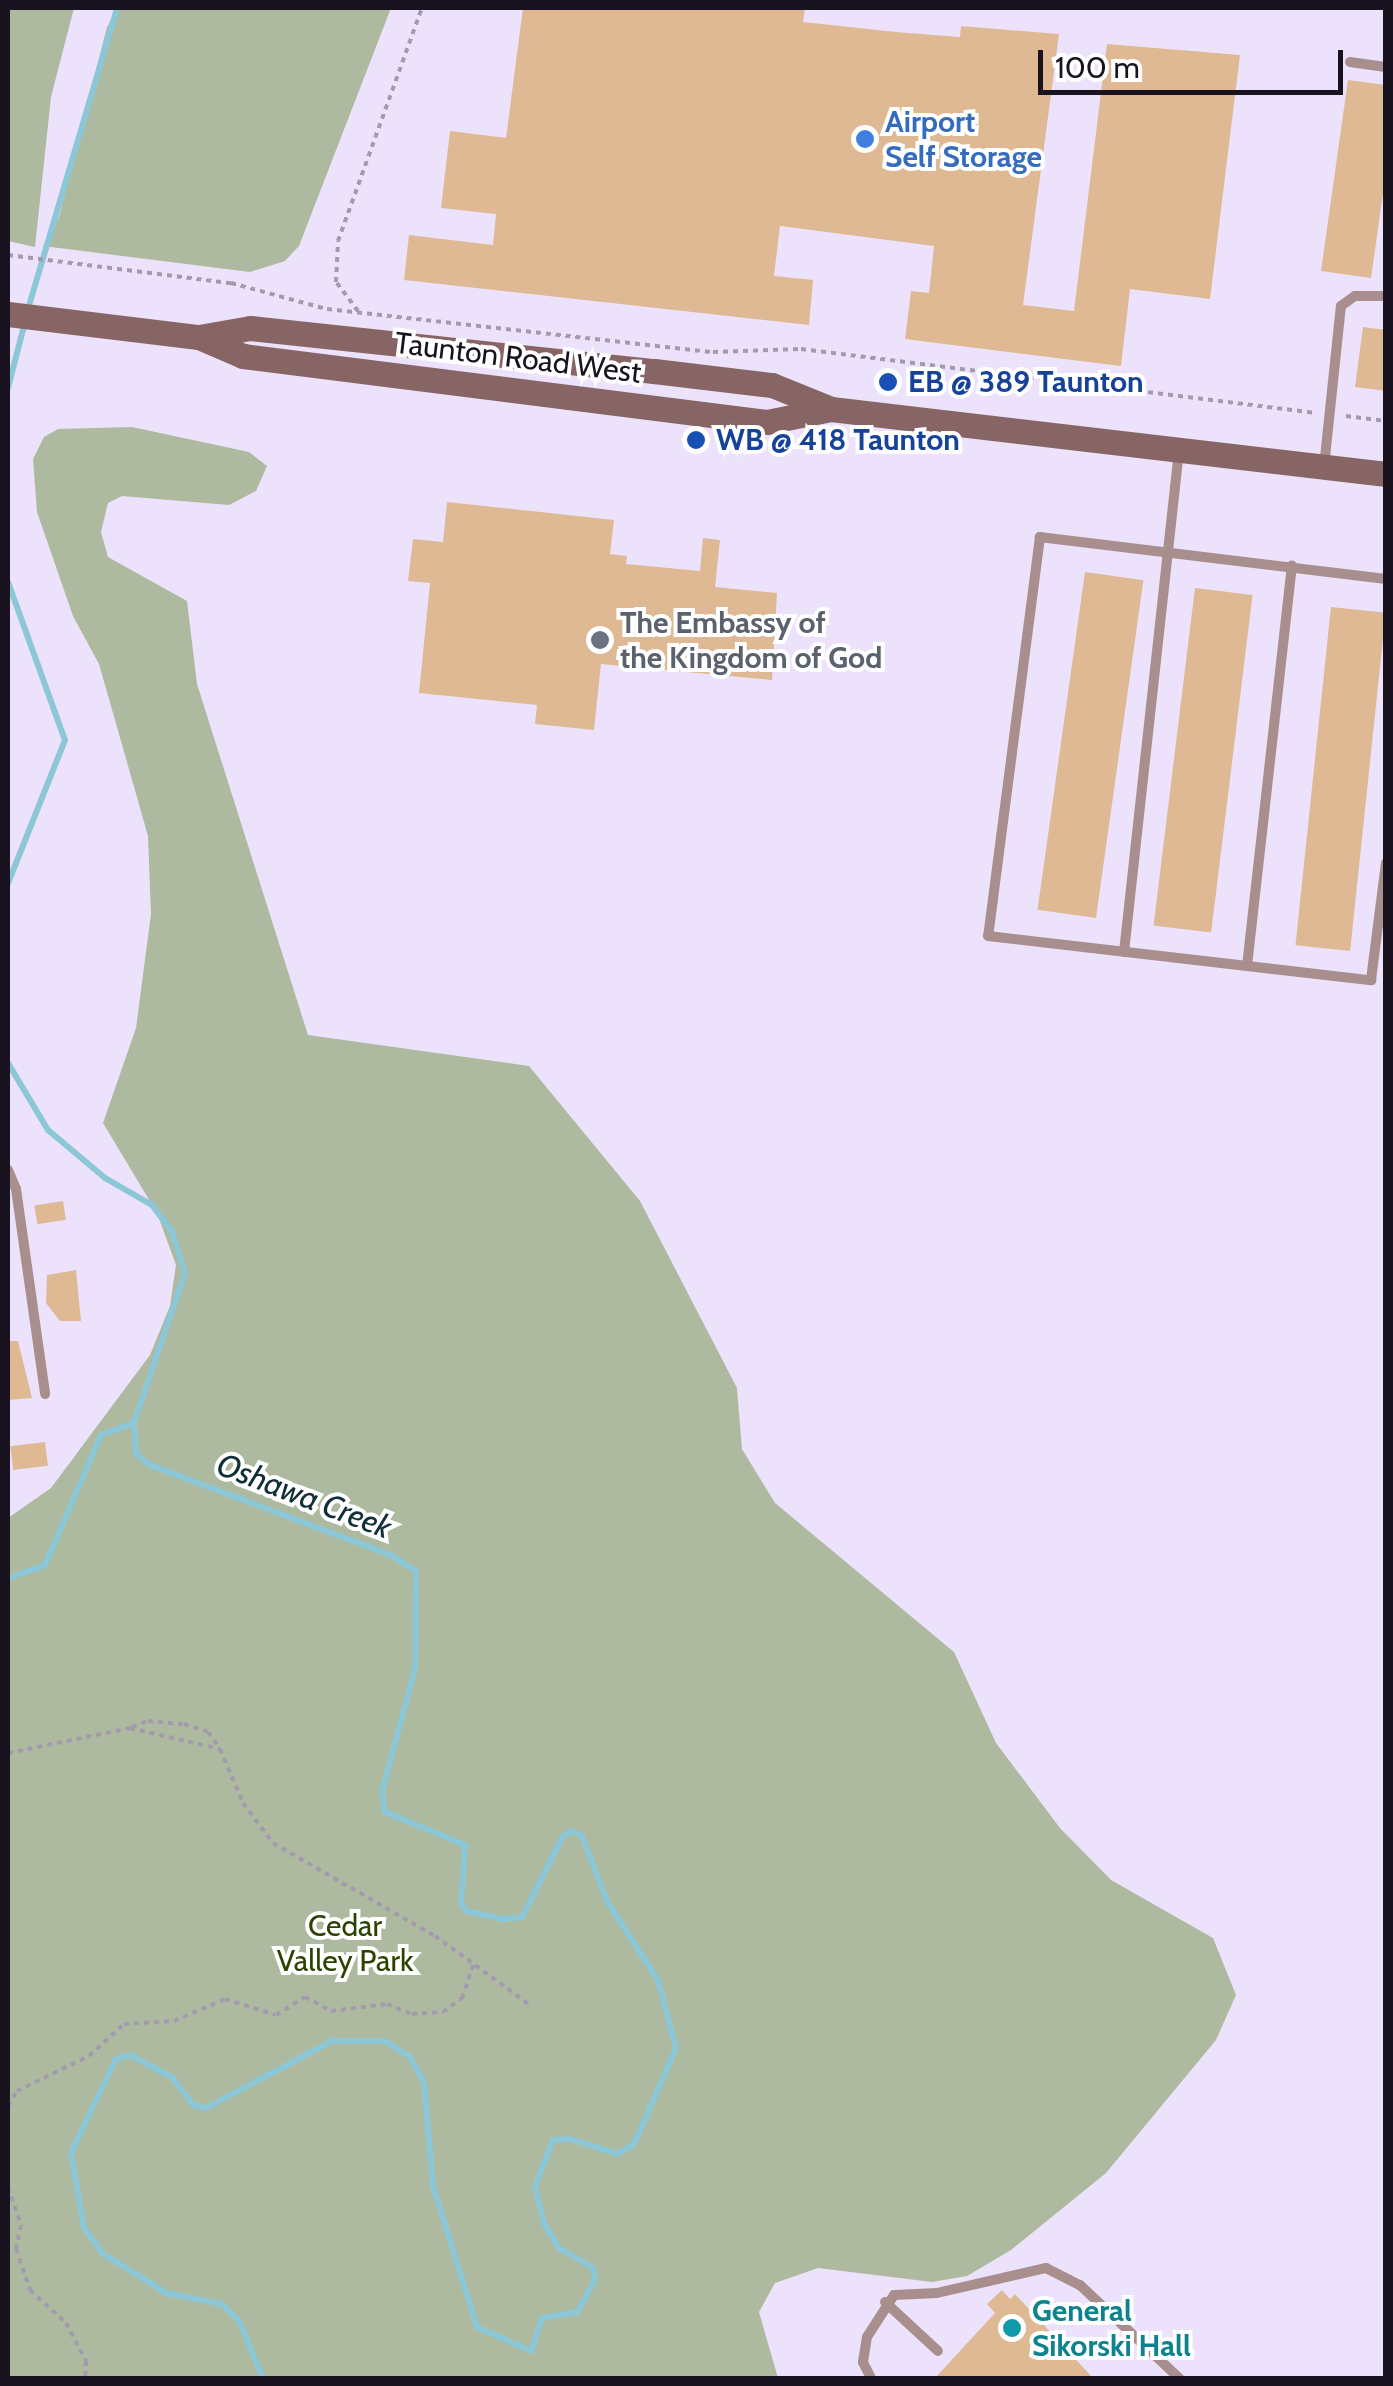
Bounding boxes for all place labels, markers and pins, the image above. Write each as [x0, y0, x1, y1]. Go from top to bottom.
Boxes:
place label: Airport Self Storage [885, 104, 1042, 174]
marker: Airport Self Storage [854, 128, 876, 150]
place label: EB @ 389 Taunton [908, 364, 1144, 400]
marker: EB @ 389 Taunton [877, 371, 899, 393]
place label: WB @ 418 Taunton [716, 422, 960, 458]
marker: WB @ 418 Taunton [685, 429, 707, 451]
place label: The Embassy of the Kingdom of God [620, 605, 882, 676]
marker: The Embassy of the Kingdom of God [589, 629, 611, 651]
place label: General Sikorski Hall [1032, 2293, 1191, 2364]
marker: General Sikorski Hall [1001, 2317, 1023, 2339]

